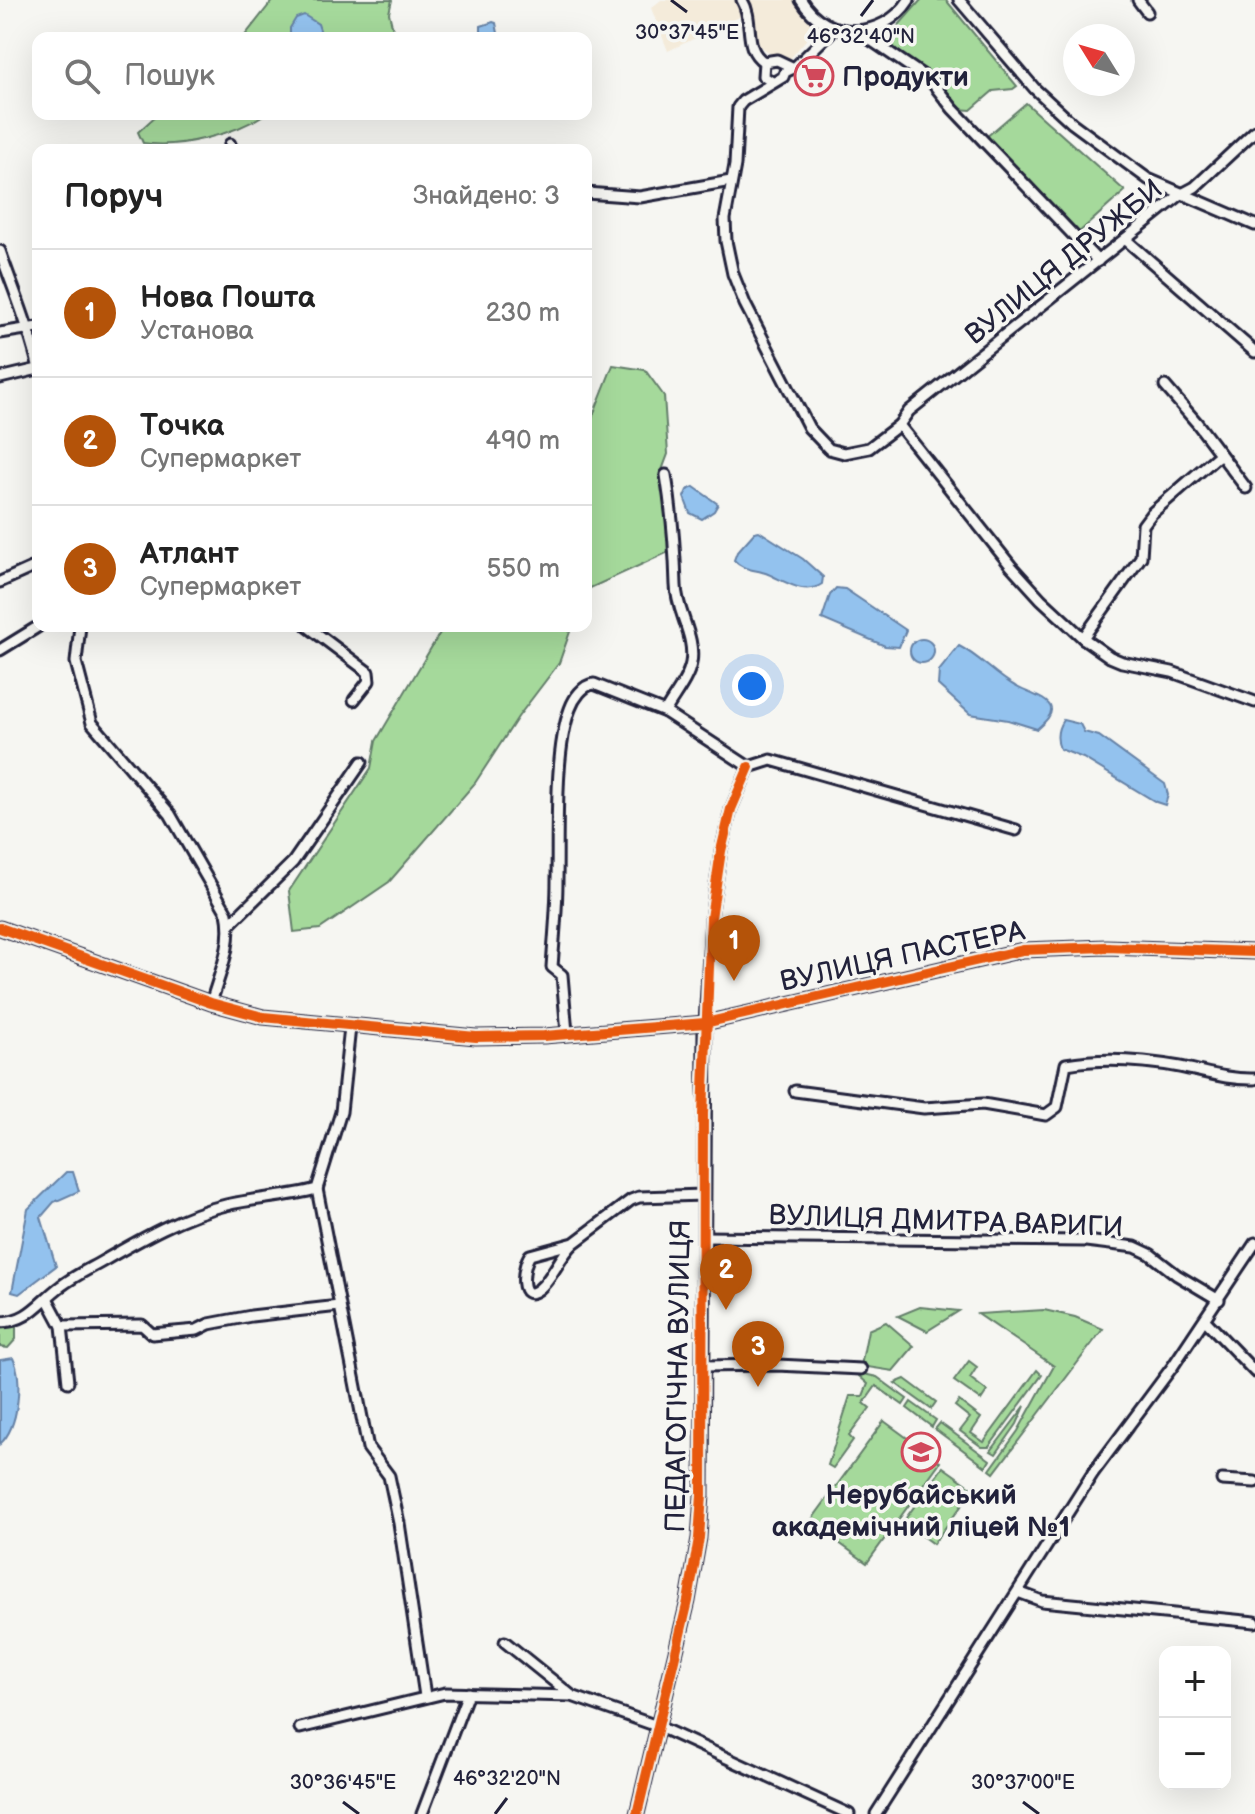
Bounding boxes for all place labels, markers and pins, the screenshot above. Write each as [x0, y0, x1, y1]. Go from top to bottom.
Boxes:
supermarket icon: Продукти [793, 55, 835, 97]
place label: Продукти [842, 61, 969, 94]
pin: 1 [708, 915, 760, 981]
pin: 2 [700, 1244, 752, 1310]
pin: 3 [732, 1321, 784, 1387]
school or university icon: Нерубайський академічний ліцей №1 [900, 1431, 942, 1473]
place label: Нерубайський академічний ліцей №1 [772, 1479, 1070, 1544]

